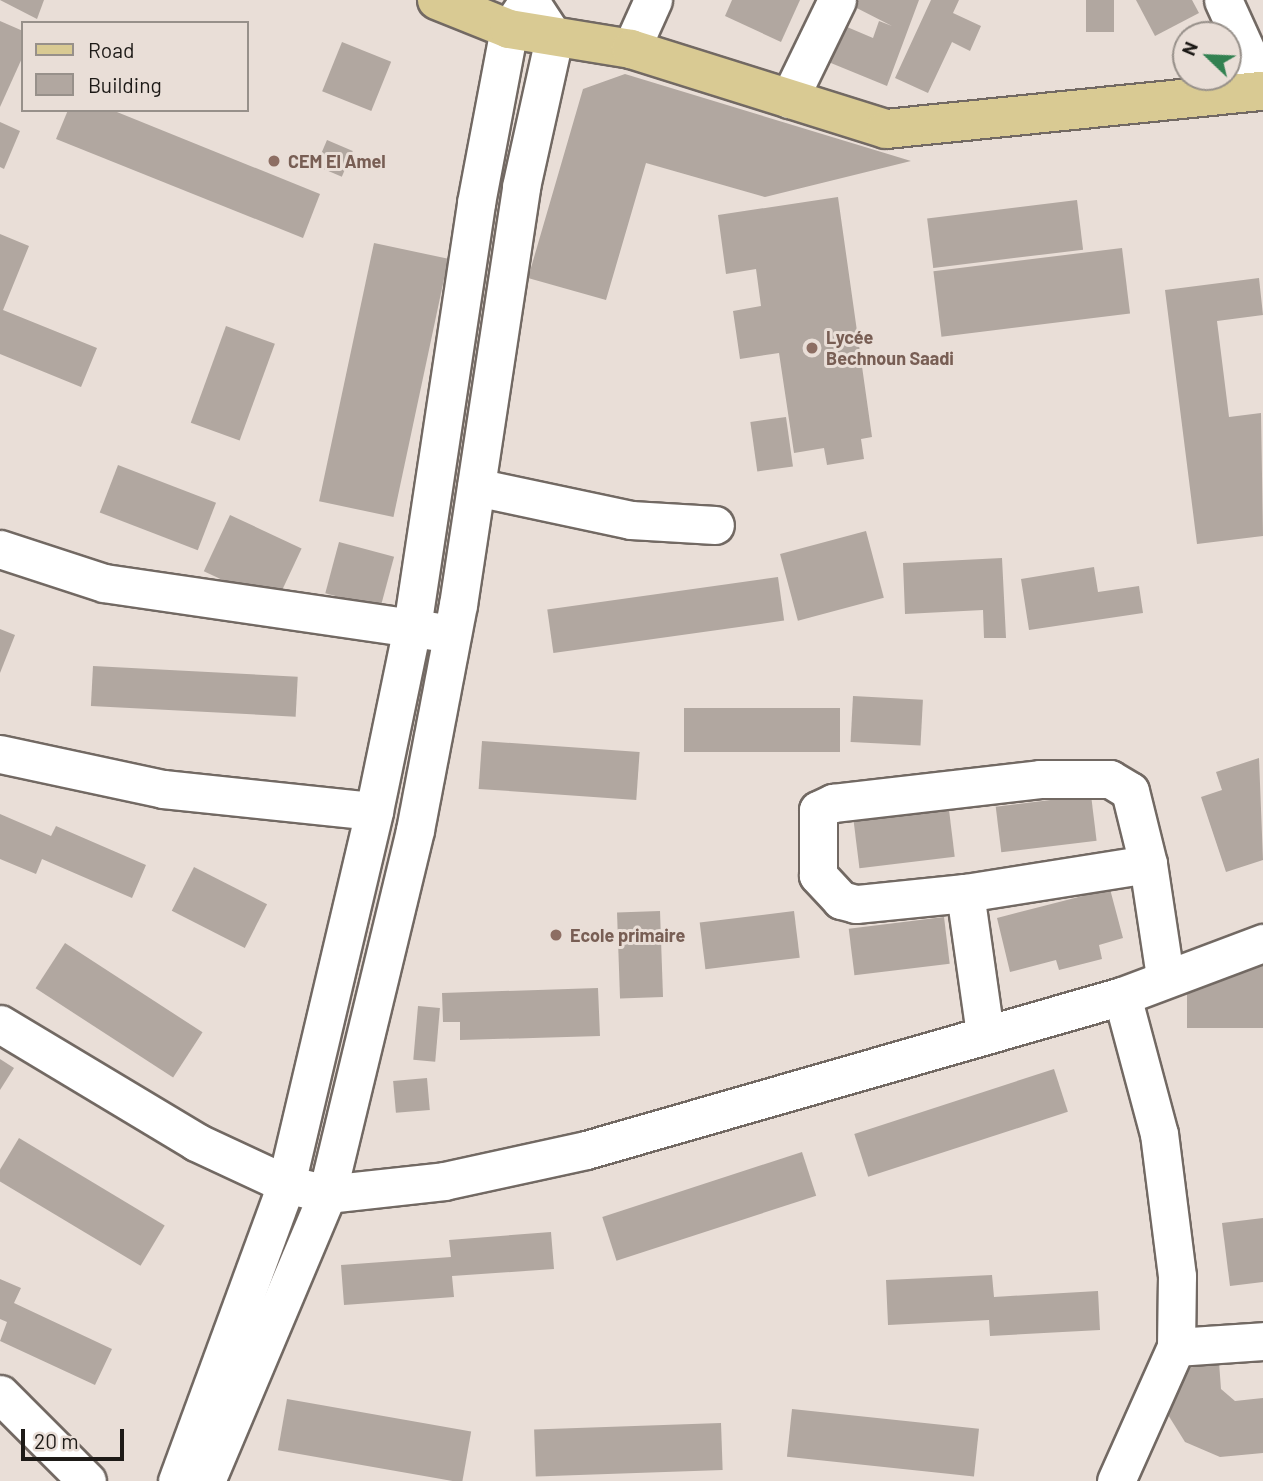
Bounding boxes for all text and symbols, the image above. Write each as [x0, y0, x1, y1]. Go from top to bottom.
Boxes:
legend [21, 21, 248, 112]
north arrow [1172, 21, 1242, 91]
text: Road [88, 37, 134, 62]
text: N [1176, 38, 1202, 59]
text: Building [88, 72, 162, 97]
place label: CEM El Amel [288, 150, 386, 172]
marker: CEM El Amel [266, 153, 282, 169]
place label: Lycée Bechnoun Saadi [826, 327, 954, 370]
marker: Lycée Bechnoun Saadi [804, 340, 820, 356]
place label: Ecole primaire [570, 924, 685, 946]
marker: Ecole primaire [548, 927, 564, 943]
scale bar [24, 1414, 128, 1458]
text: 20 m [34, 1428, 79, 1453]

